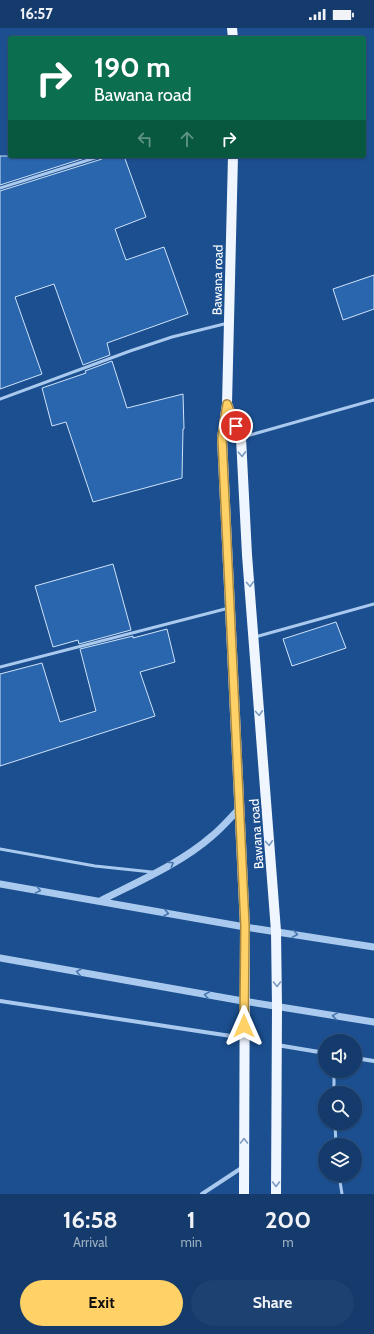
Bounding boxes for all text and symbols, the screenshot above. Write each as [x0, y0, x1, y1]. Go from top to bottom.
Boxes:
text: 16:57 [20, 5, 53, 23]
text: 190 m [94, 50, 170, 84]
icon: right [28, 52, 80, 104]
text: Bawana road [94, 84, 192, 106]
icon: left [134, 128, 156, 150]
icon: ahead [176, 128, 198, 150]
icon: right [218, 128, 240, 150]
street label: Bawana road [208, 245, 226, 315]
pin [219, 409, 253, 443]
icon: arrive [225, 415, 247, 437]
one-way arrow [238, 451, 246, 457]
one-way arrow [245, 581, 254, 587]
one-way arrow [255, 710, 264, 716]
street label: Bawana road [246, 798, 266, 870]
one-way arrow [265, 840, 274, 846]
one-way arrow [167, 861, 174, 868]
one-way arrow [35, 885, 42, 894]
one-way arrow [163, 908, 170, 917]
one-way arrow [292, 929, 298, 938]
one-way arrow [76, 968, 82, 977]
one-way arrow [273, 981, 281, 987]
one-way arrow [204, 991, 210, 999]
position arrow [223, 1005, 265, 1047]
one-way arrow [332, 1012, 339, 1021]
map controls [318, 1034, 362, 1182]
button: sound [318, 1034, 362, 1078]
button: search [318, 1086, 362, 1130]
one-way arrow [240, 1138, 248, 1144]
button: layers [318, 1138, 362, 1182]
one-way arrow [272, 1181, 280, 1187]
text: 16:58 [63, 1205, 118, 1234]
text: 1 [187, 1205, 196, 1234]
text: 200 [265, 1205, 311, 1234]
text: Arrival [73, 1234, 108, 1250]
text: min [181, 1234, 202, 1250]
text: m [282, 1234, 294, 1250]
button: Exit [20, 1280, 183, 1326]
button: Share [191, 1280, 354, 1326]

